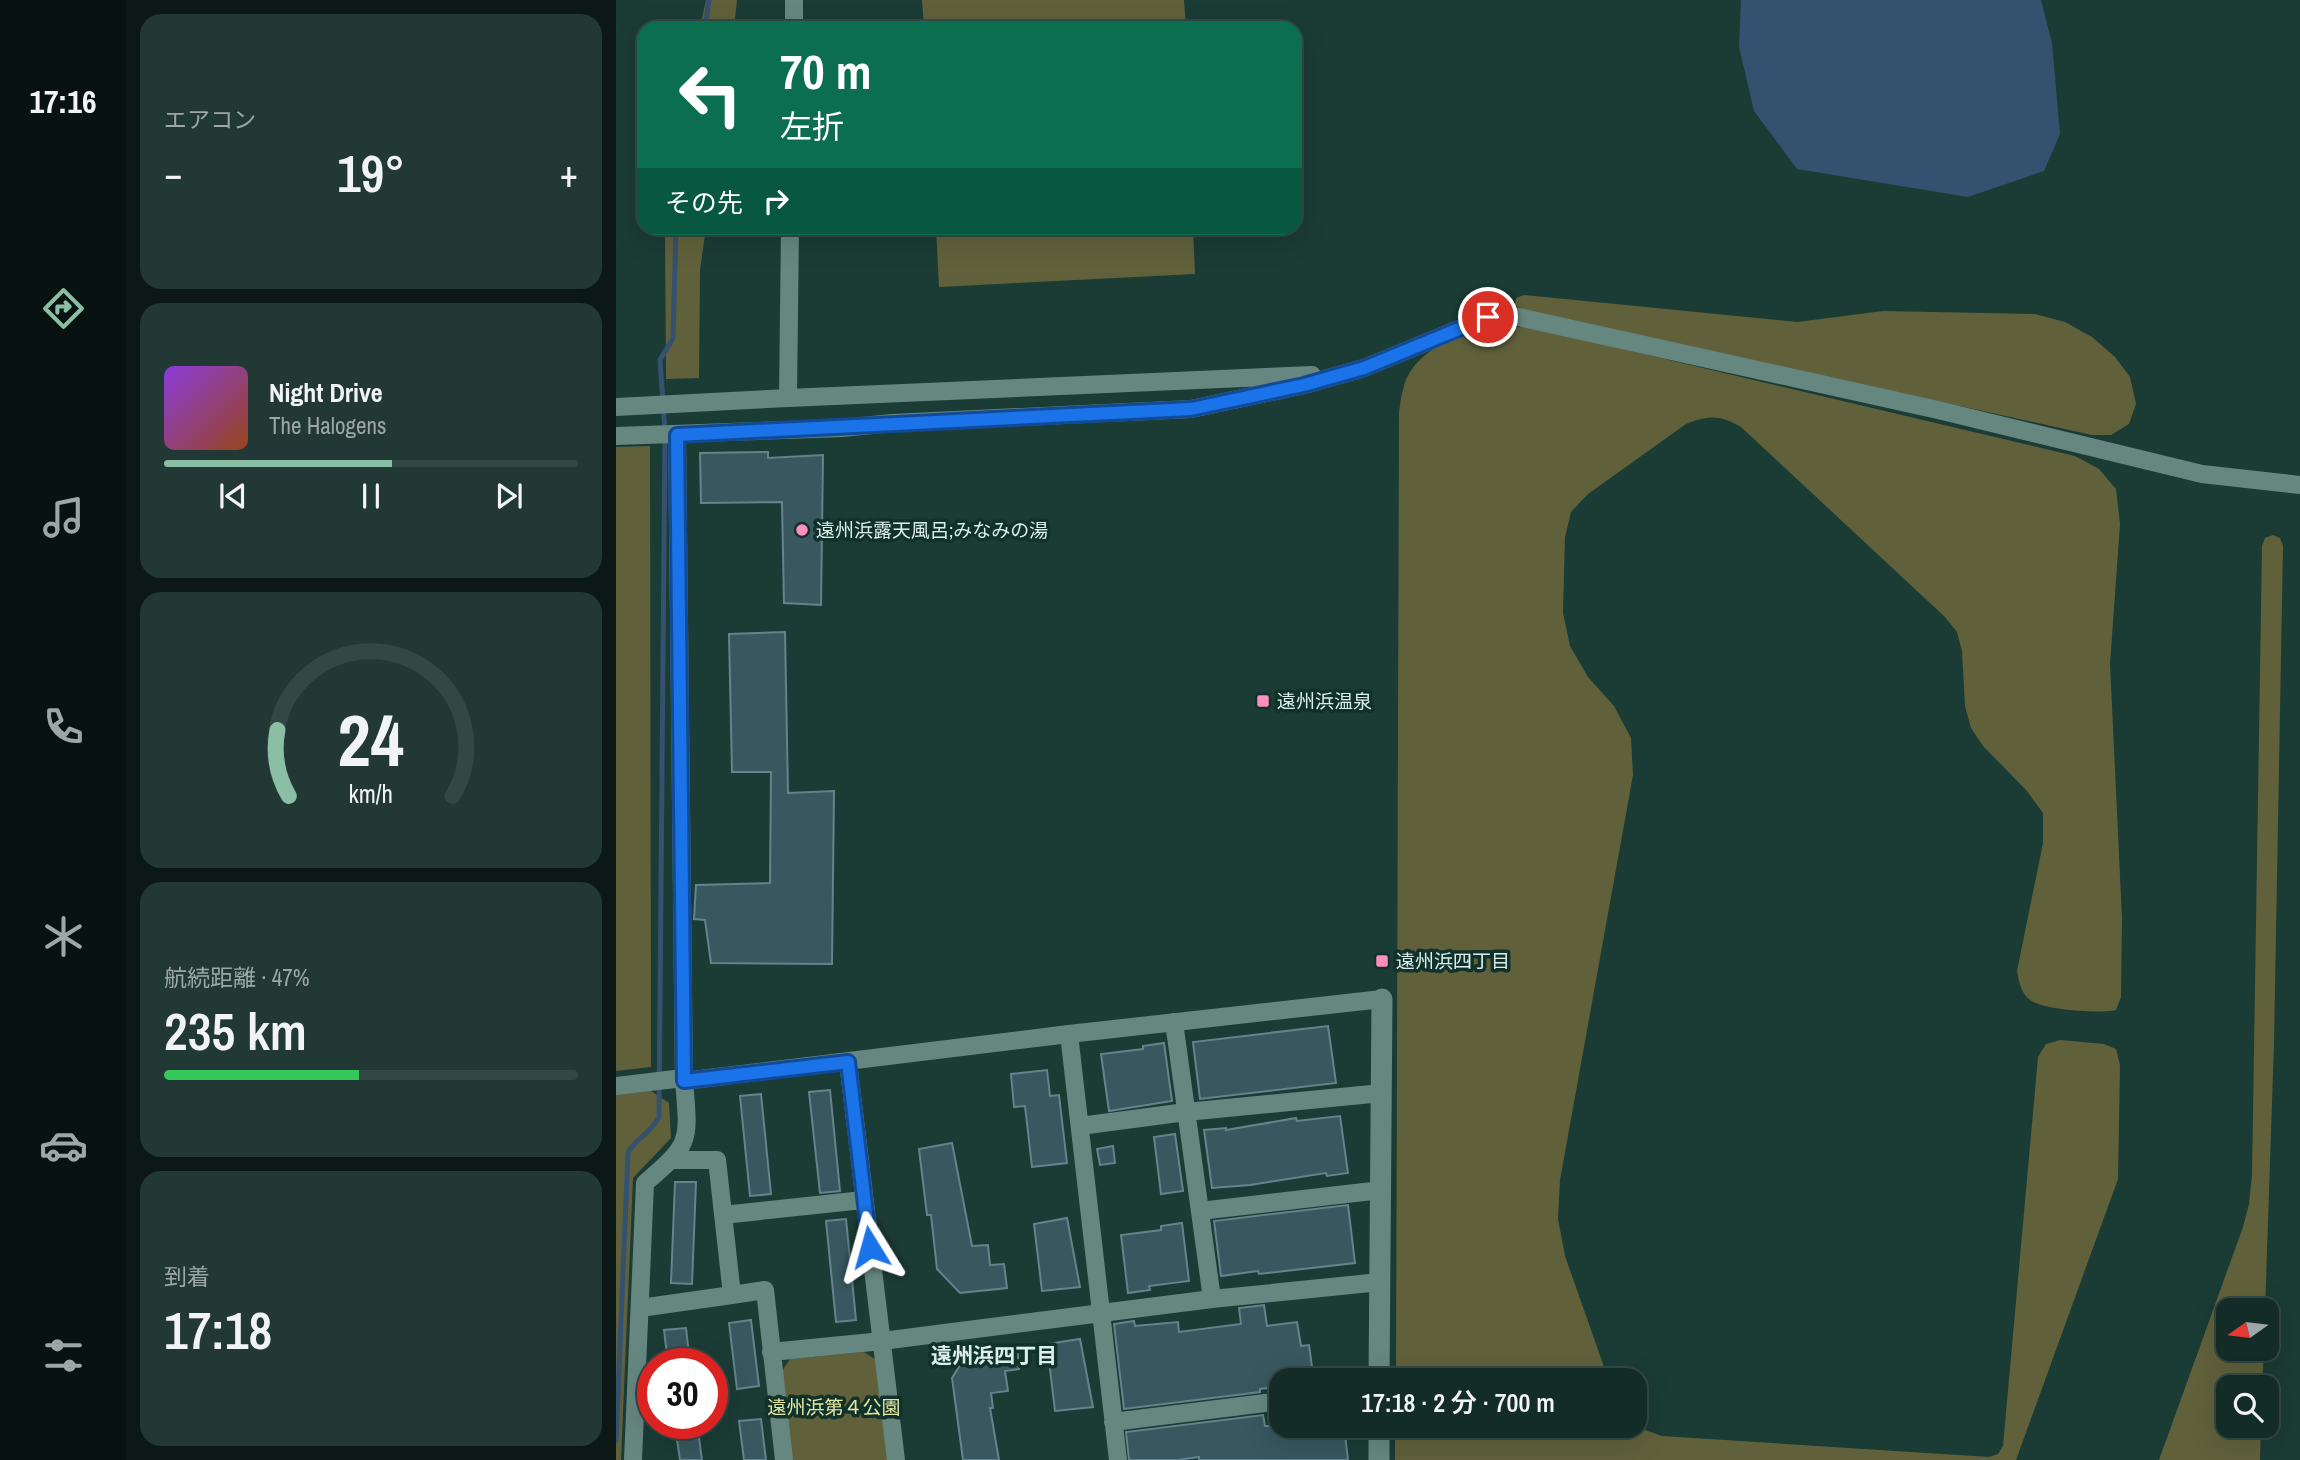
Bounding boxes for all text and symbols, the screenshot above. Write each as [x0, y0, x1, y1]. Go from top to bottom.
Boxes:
text: 70 m [780, 38, 872, 104]
icon: left [665, 49, 756, 140]
text: 17:16 [29, 80, 97, 123]
text: エアコン [164, 104, 256, 135]
text: 左折 [780, 105, 844, 148]
text: 19° [337, 138, 405, 208]
text: − [164, 148, 182, 199]
text: + [560, 148, 578, 199]
icon: right [757, 182, 795, 220]
text: その先 [665, 185, 743, 220]
icon: directions [39, 284, 88, 333]
pin [1458, 287, 1518, 347]
icon: arrive [1469, 298, 1507, 336]
text: Night Drive [269, 375, 383, 410]
text: The Halogens [269, 410, 386, 441]
icon: previous [214, 477, 252, 515]
icon: pause [352, 477, 390, 515]
icon: next [490, 477, 528, 515]
icon: music [39, 493, 88, 542]
place label: 遠州浜露天風呂;みなみの湯 [816, 517, 1048, 543]
marker: 遠州浜露天風呂;みなみの湯 [794, 522, 810, 538]
place label: 遠州浜温泉 [1277, 688, 1372, 714]
text: 24 [338, 691, 404, 789]
marker: 遠州浜温泉 [1255, 693, 1271, 709]
icon: phone [39, 702, 88, 751]
text: km/h [349, 777, 393, 811]
icon: climate [39, 912, 88, 961]
place label: 遠州浜四丁目 [1396, 948, 1510, 974]
marker: 遠州浜四丁目 [1374, 953, 1390, 969]
text: 航続距離 · 47% [164, 962, 309, 993]
text: 235 km [164, 996, 307, 1066]
icon: car [39, 1121, 88, 1170]
position arrow [833, 1210, 907, 1284]
text: 到着 [164, 1261, 210, 1292]
text: 17:18 [164, 1295, 272, 1365]
north arrow [2216, 1298, 2278, 1362]
map controls [2216, 1298, 2279, 1438]
icon: filters [39, 1331, 88, 1380]
district label: 遠州浜四丁目 [931, 1341, 1057, 1370]
speed limit sign: 30 [637, 1348, 728, 1439]
button: search [2216, 1375, 2279, 1438]
text: 17:18 · 2 分 · 700 m [1361, 1385, 1555, 1420]
park label: 遠州浜第４公園 [767, 1394, 901, 1420]

